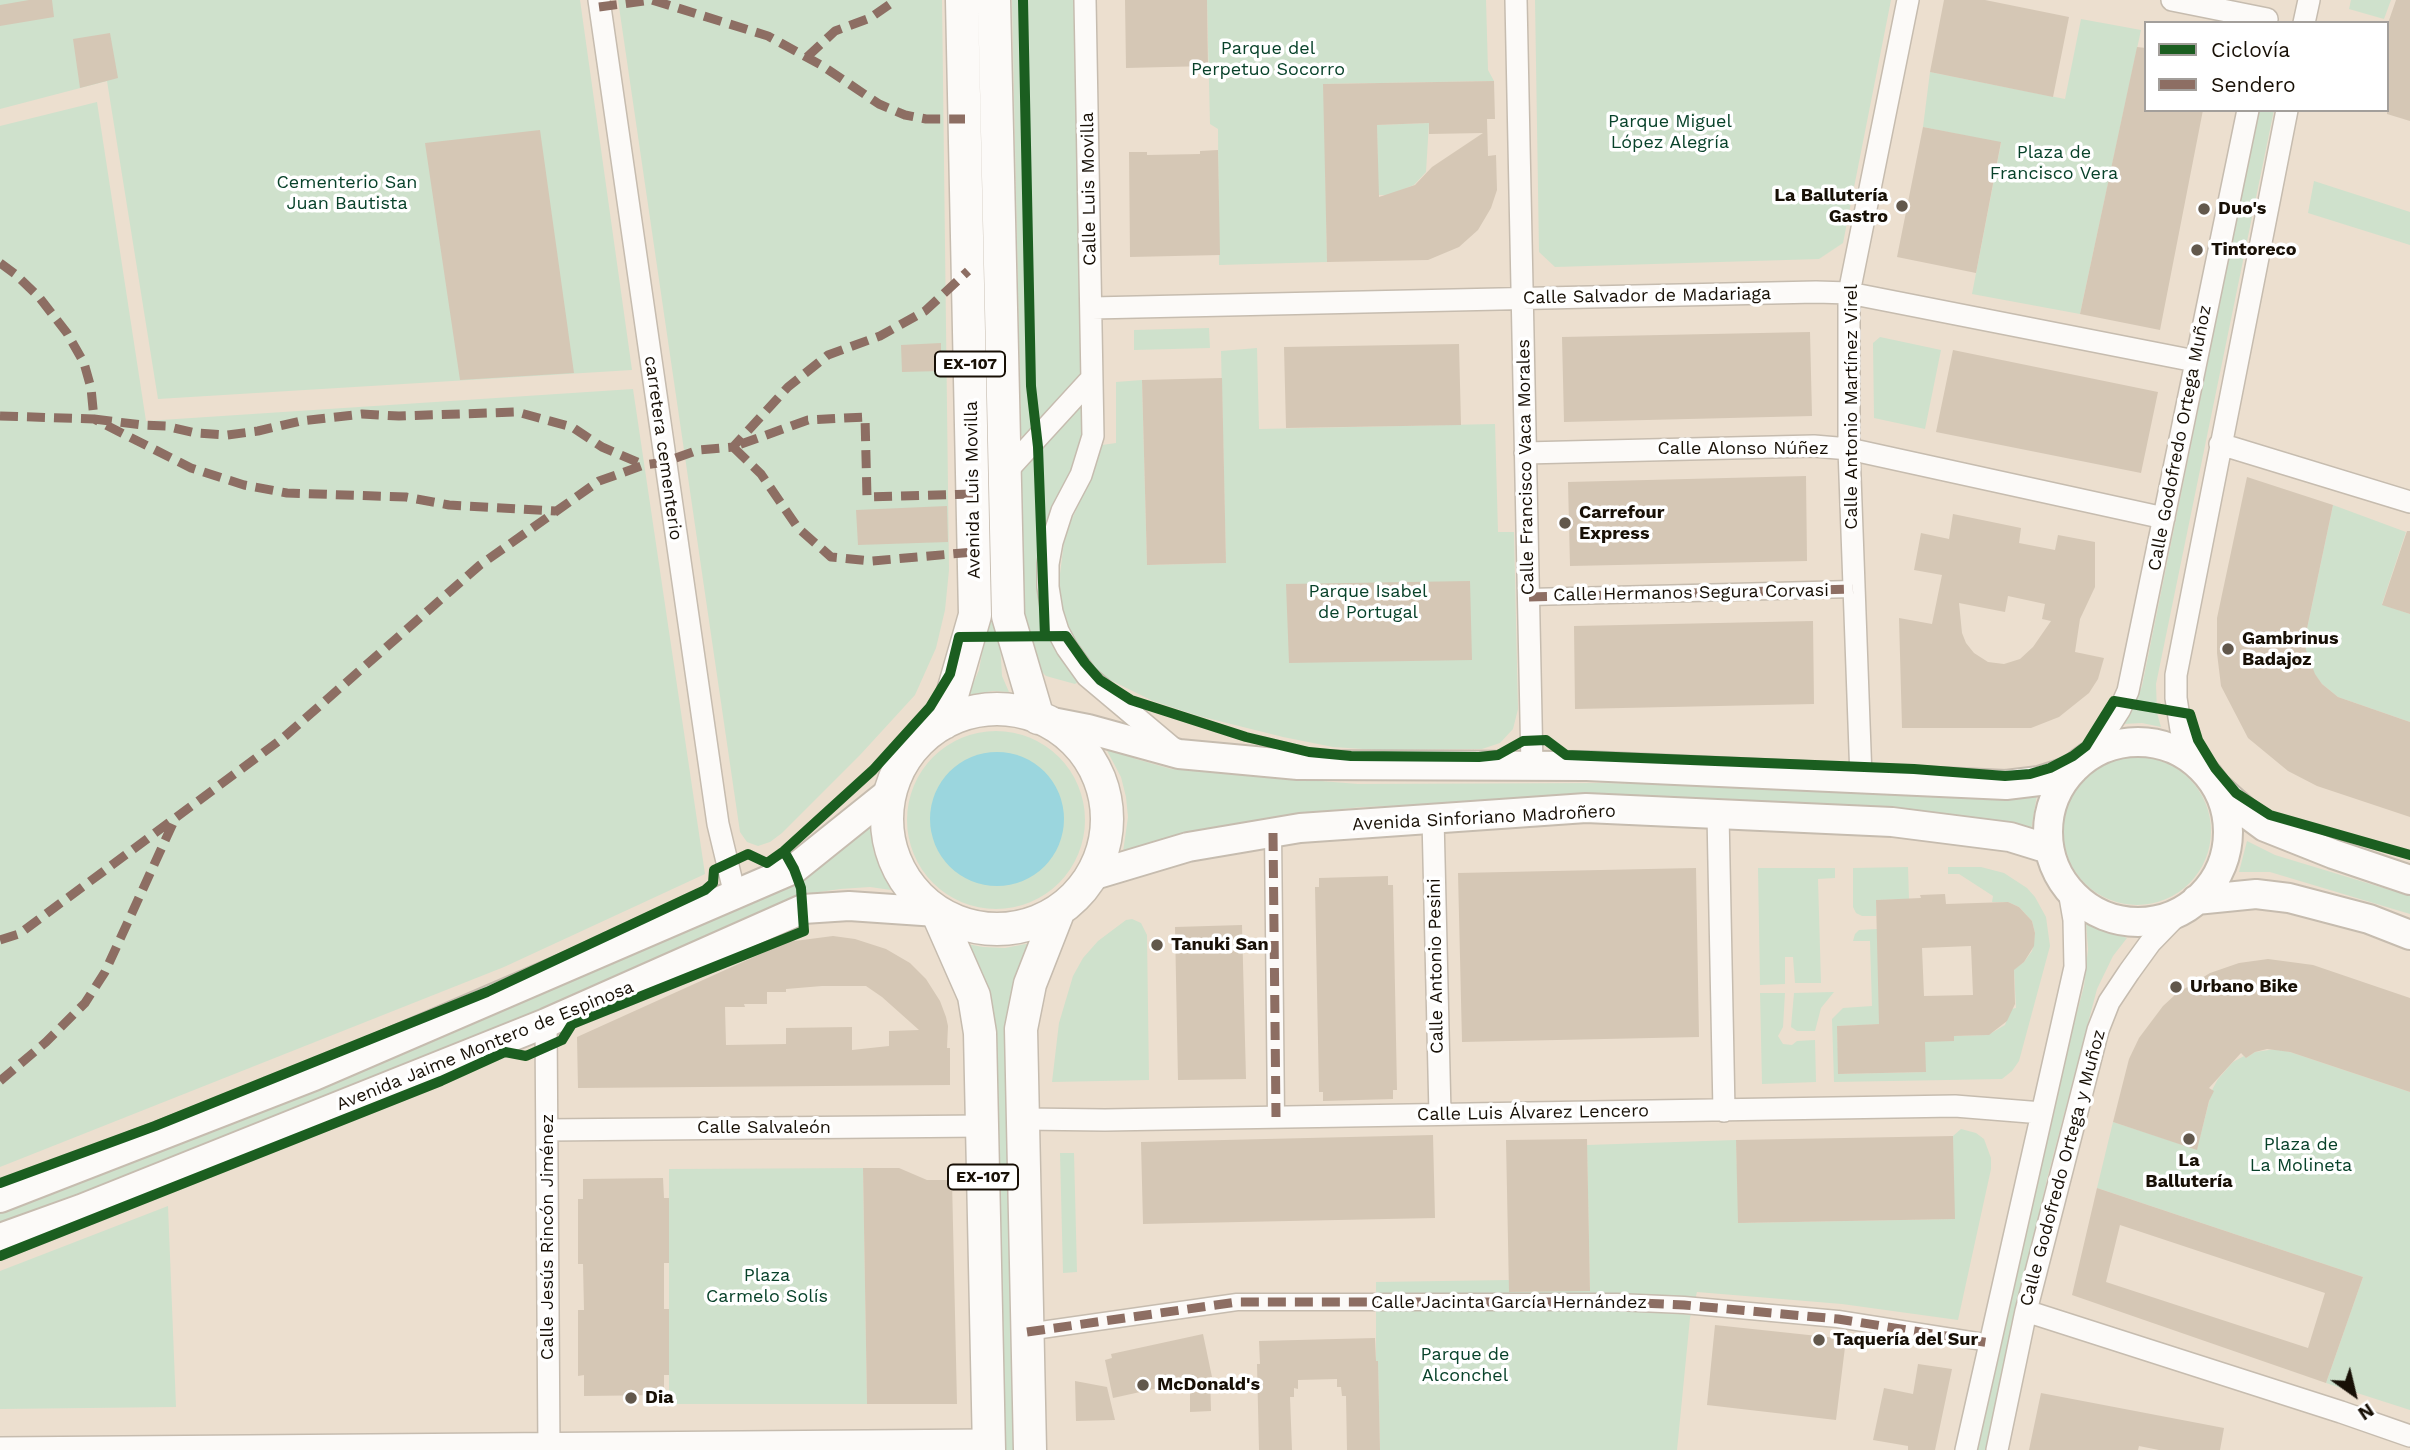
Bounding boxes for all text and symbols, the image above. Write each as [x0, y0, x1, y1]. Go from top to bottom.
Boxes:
legend [2144, 21, 2389, 112]
text: Ciclovía [2211, 37, 2290, 62]
park label: Parque del Perpetuo Socorro [1191, 38, 1345, 80]
text: Sendero [2211, 72, 2296, 97]
park label: Parque Miguel López Alegría [1608, 111, 1732, 154]
street label: Calle Luis Movilla [1077, 112, 1101, 266]
park label: Plaza de Francisco Vera [1990, 142, 2118, 184]
park label: Cementerio San Juan Bautista [277, 172, 417, 214]
place label: La Ballutería Gastro [1774, 185, 1888, 228]
marker: La Ballutería Gastro [1894, 198, 1910, 214]
place label: Duo's [2218, 198, 2266, 220]
marker: Duo's [2196, 201, 2212, 217]
place label: Tintoreco [2211, 239, 2297, 261]
marker: Tintoreco [2189, 242, 2205, 258]
street label: Calle Salvador de Madariaga [1523, 283, 1771, 309]
street label: Calle Antonio Martínez Virel [1841, 284, 1863, 530]
street label: Calle Godofredo Ortega Muñoz [2144, 303, 2216, 573]
street label: Calle Francisco Vaca Morales [1513, 339, 1539, 595]
road number: EX-107 [935, 352, 1005, 376]
street label: carretera cementerio [639, 354, 687, 542]
street label: Avenida Luis Movilla [961, 401, 985, 579]
street label: Calle Alonso Núñez [1657, 438, 1829, 460]
place label: Carrefour Express [1579, 502, 1664, 544]
marker: Carrefour Express [1557, 515, 1573, 531]
street label: Calle Hermanos Segura Corvasi [1553, 580, 1829, 606]
park label: Parque Isabel de Portugal [1308, 581, 1428, 624]
place label: Gambrinus Badajoz [2242, 628, 2339, 670]
marker: Gambrinus Badajoz [2220, 641, 2236, 657]
street label: Avenida Sinforiano Madroñero [1352, 800, 1616, 836]
street label: Calle Antonio Pesini [1424, 878, 1448, 1054]
place label: Tanuki San [1171, 934, 1269, 956]
marker: Tanuki San [1149, 937, 1165, 953]
street label: Avenida Jaime Montero de Espinosa [333, 976, 637, 1116]
place label: Urbano Bike [2190, 976, 2298, 998]
marker: Urbano Bike [2168, 979, 2184, 995]
street label: Calle Godofredo Ortega y Muñoz [2016, 1027, 2110, 1309]
street label: Calle Luis Álvarez Lencero [1417, 1100, 1649, 1126]
street label: Calle Jesús Rincón Jiménez [537, 1114, 559, 1360]
street label: Calle Salvaleón [697, 1117, 831, 1139]
marker: La Ballutería [2181, 1131, 2197, 1147]
park label: Plaza de La Molineta [2250, 1134, 2352, 1176]
place label: La Ballutería [2145, 1150, 2233, 1192]
road number: EX-107 [948, 1164, 1018, 1190]
park label: Plaza Carmelo Solís [706, 1265, 828, 1308]
street label: Calle Jacinta García Hernández [1371, 1292, 1647, 1314]
place label: Taquería del Sur [1833, 1329, 1978, 1351]
marker: Taquería del Sur [1811, 1332, 1827, 1348]
park label: Parque de Alconchel [1421, 1344, 1509, 1386]
north arrow [2319, 1359, 2389, 1429]
place label: McDonald's [1157, 1374, 1260, 1396]
marker: McDonald's [1135, 1377, 1151, 1393]
place label: Dia [645, 1387, 674, 1409]
marker: Dia [623, 1390, 639, 1406]
text: N [2354, 1398, 2378, 1425]

